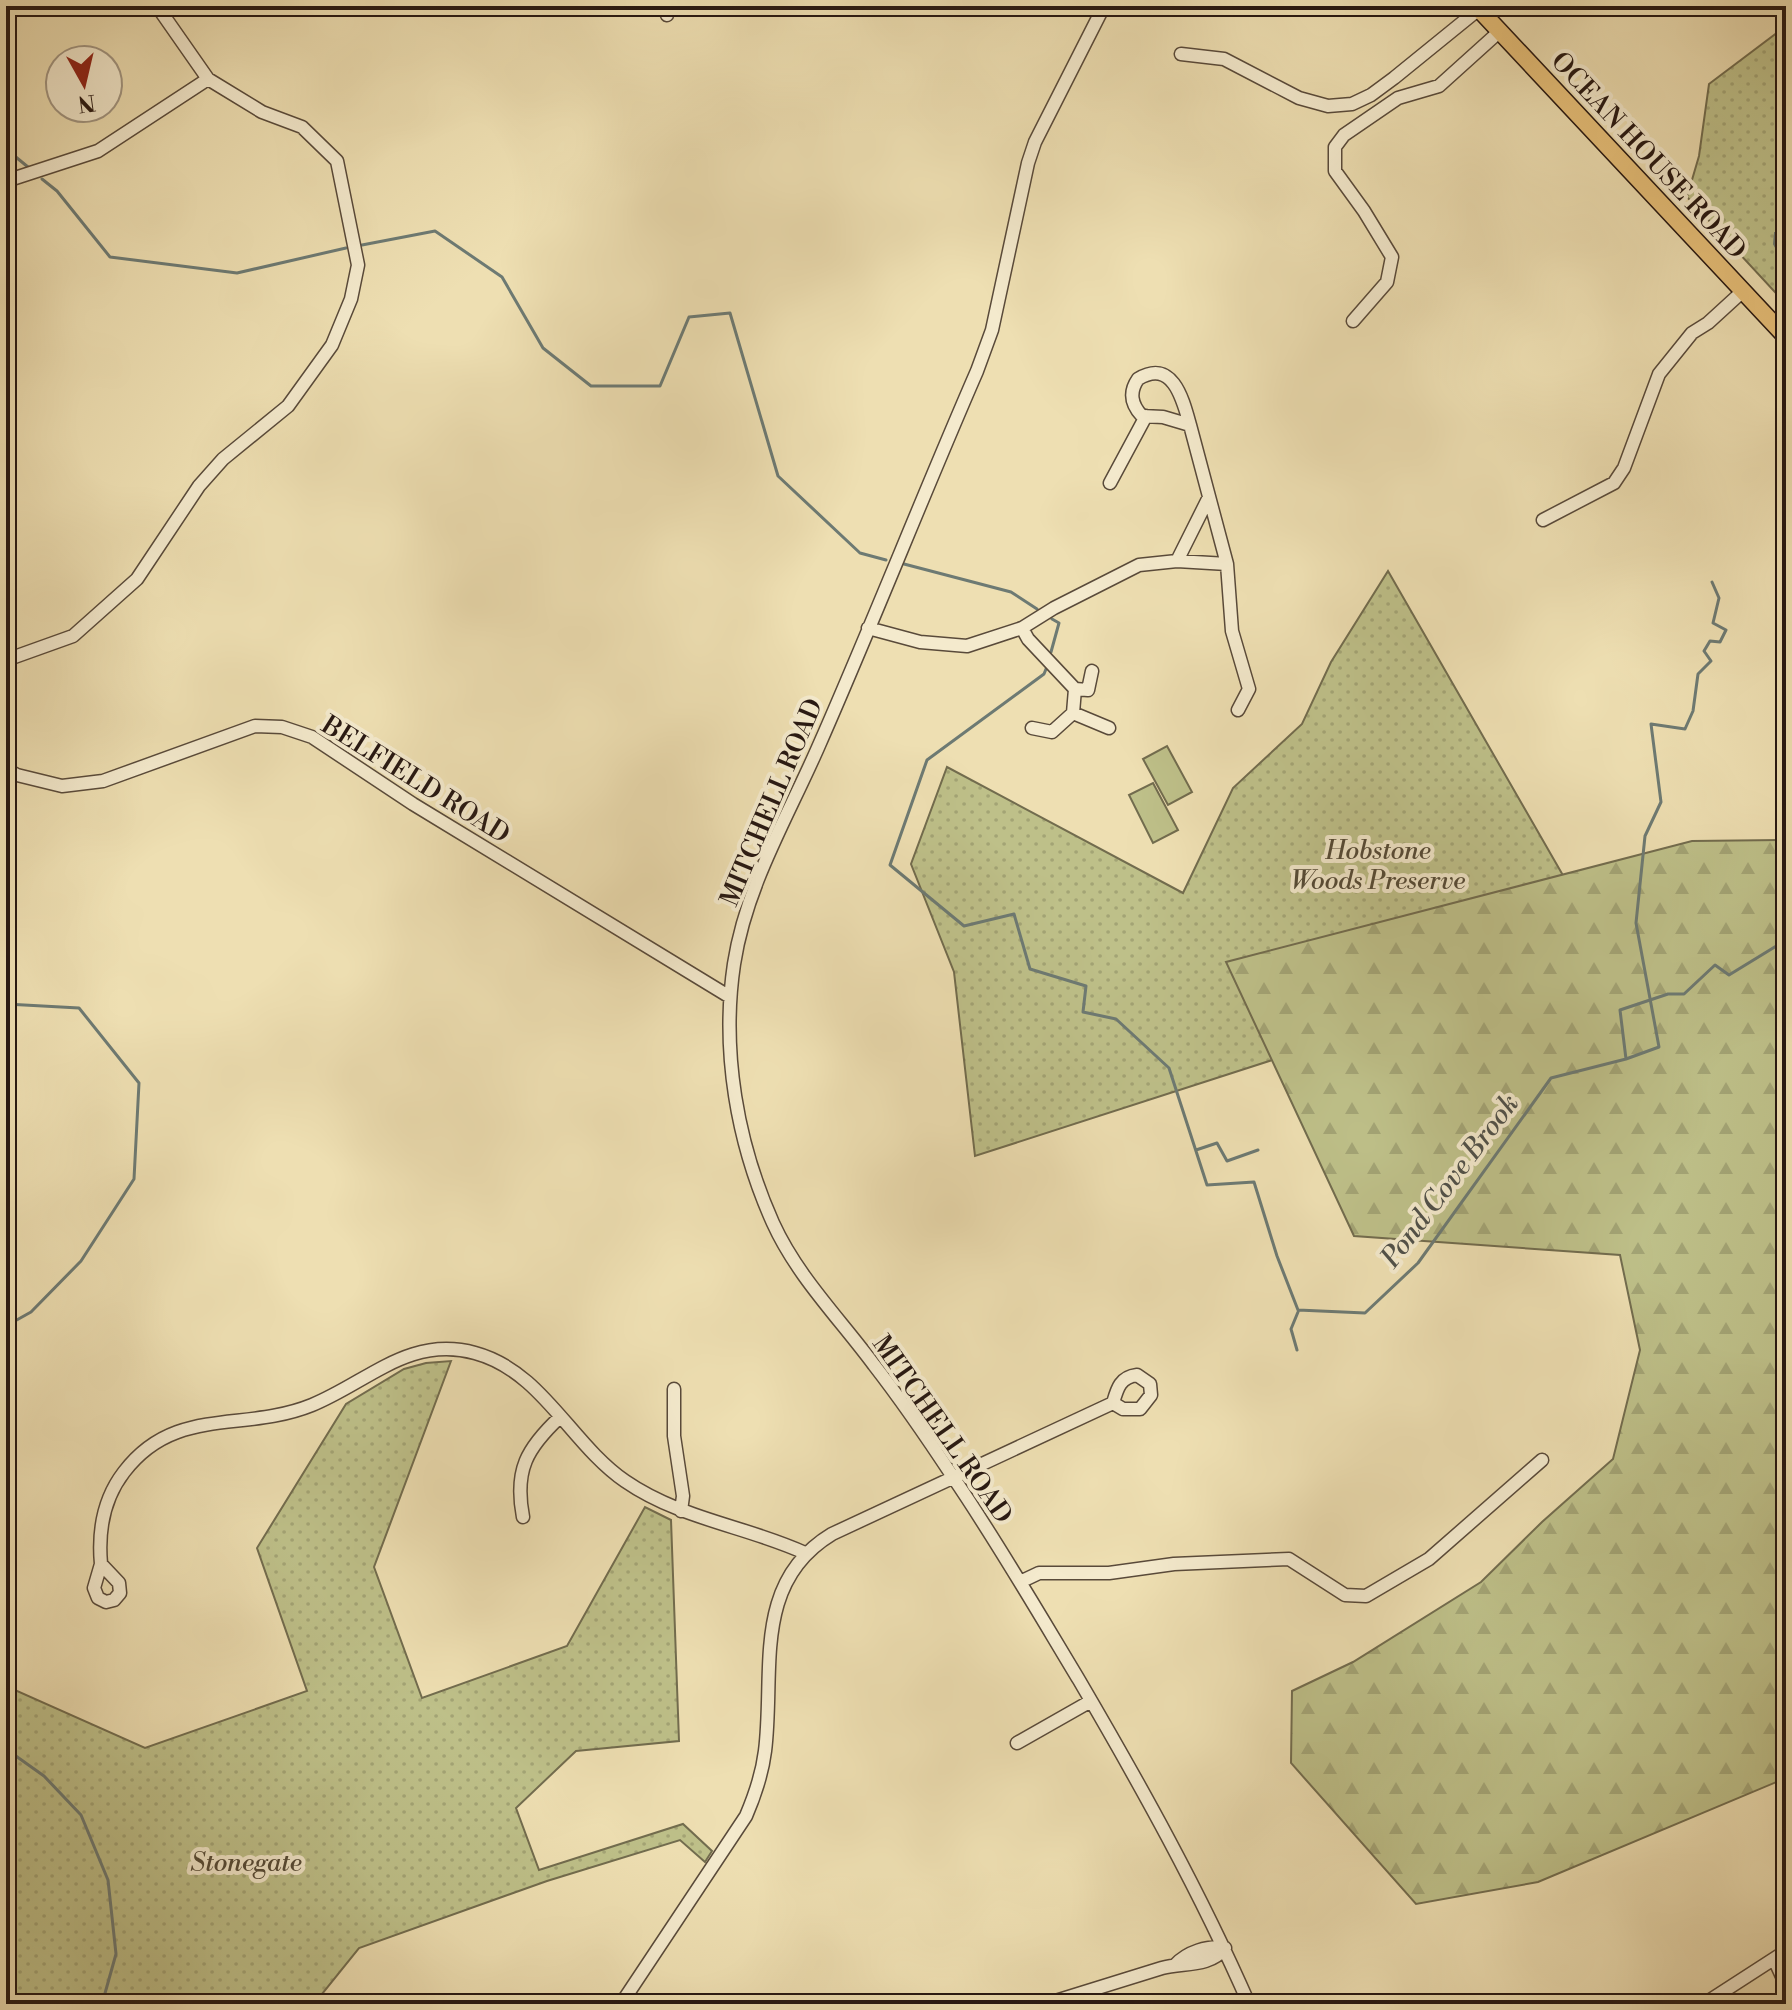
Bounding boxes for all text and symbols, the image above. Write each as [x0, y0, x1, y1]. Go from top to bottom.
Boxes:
north arrow [44, 44, 124, 124]
street label: OCEAN HOUSE ROAD [1544, 45, 1753, 266]
text: N [75, 88, 97, 117]
street label: MITCHELL ROAD [714, 694, 830, 911]
street label: BELFIELD ROAD [315, 709, 516, 851]
park label: Hobstone Woods Preserve [1291, 835, 1465, 897]
water label: Pond Cove Brook [1373, 1087, 1527, 1276]
street label: MITCHELL ROAD [865, 1329, 1019, 1530]
park label: Stonegate [190, 1847, 302, 1879]

